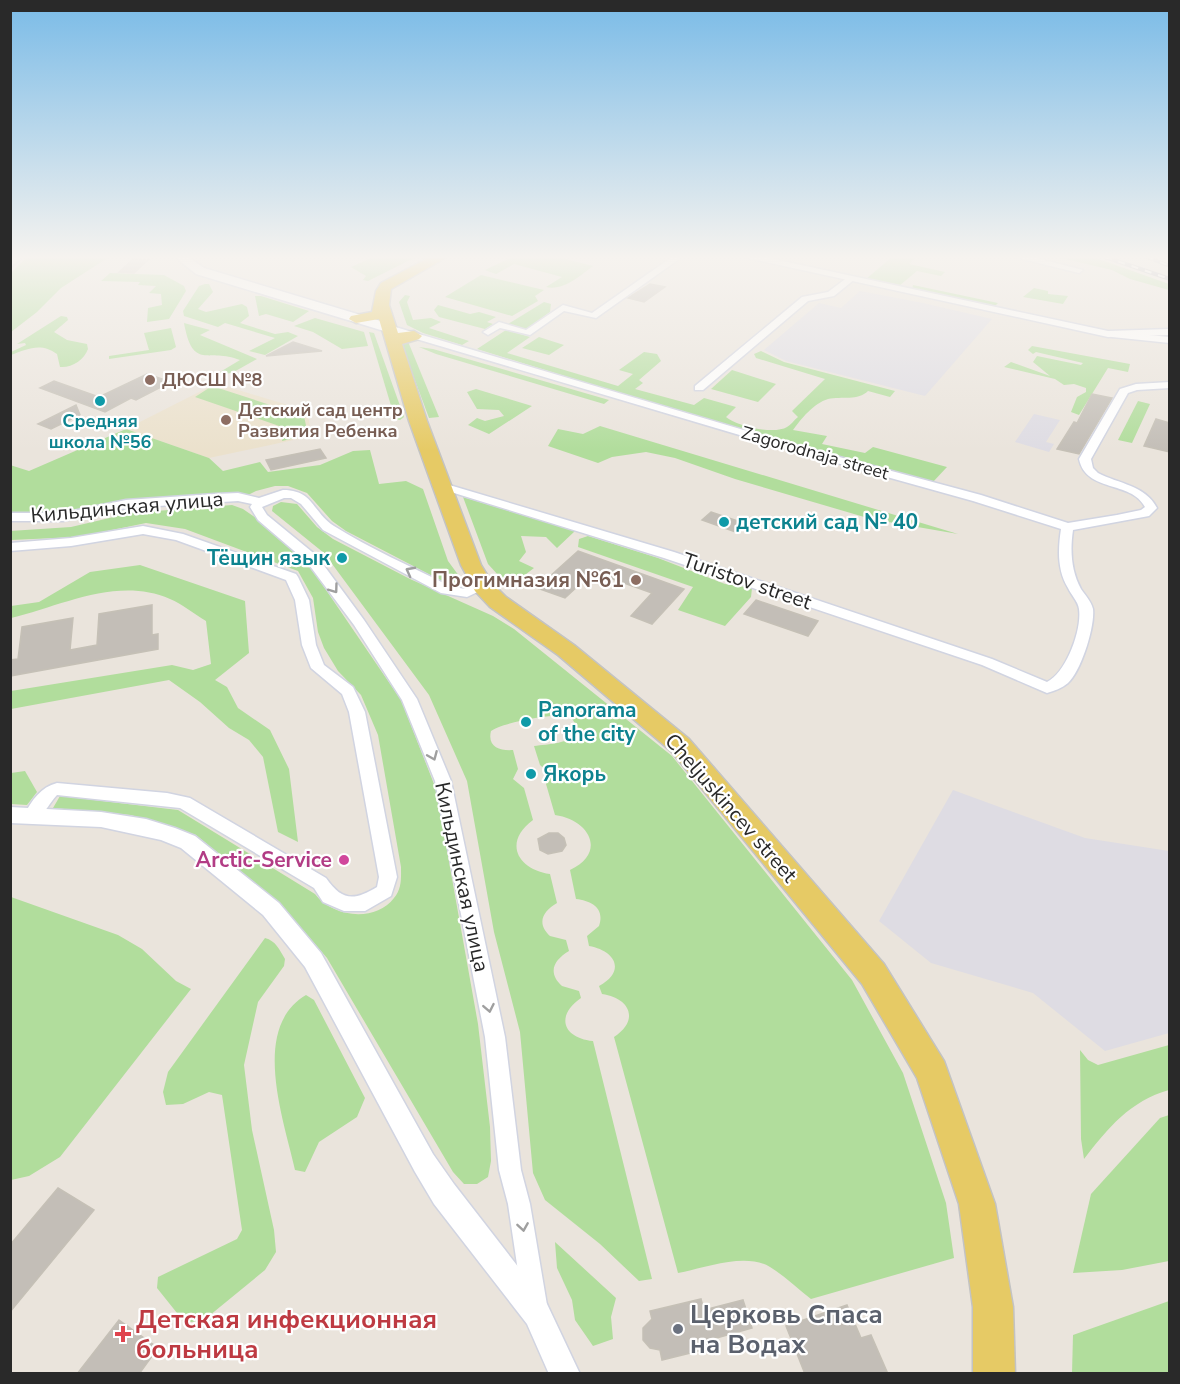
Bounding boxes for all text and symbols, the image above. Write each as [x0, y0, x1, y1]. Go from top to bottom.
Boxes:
place label: ДЮСШ №8 [162, 368, 262, 392]
marker: ДЮСШ №8 [143, 373, 157, 387]
marker: Средняя школа №56 [93, 394, 107, 408]
place label: Детский сад центр Развития Ребенка [238, 398, 403, 443]
place label: Средняя школа №56 [49, 409, 152, 454]
marker: Детский сад центр Развития Ребенка [219, 413, 233, 427]
street label: Zagorodnaja street [739, 420, 892, 486]
street label: Кильдинская улица [29, 485, 225, 529]
place label: детский сад № 40 [736, 508, 918, 536]
marker: детский сад № 40 [717, 515, 731, 529]
place label: Тёщин язык [207, 544, 330, 572]
street label: Turistov street [679, 546, 816, 616]
marker: Тёщин язык [335, 551, 349, 565]
place label: Прогимназия №61 [432, 566, 624, 594]
one-way arrow [406, 567, 417, 578]
marker: Прогимназия №61 [629, 573, 643, 587]
one-way arrow [327, 582, 338, 593]
place label: Panorama of the city [538, 696, 637, 748]
marker: Panorama of the city [519, 715, 533, 729]
street label: Cheljuskincev street [659, 728, 804, 889]
one-way arrow [426, 750, 438, 761]
place label: Якорь [543, 760, 606, 788]
marker: Якорь [524, 767, 538, 781]
street label: Кильдинская улица [428, 779, 496, 975]
place label: Arctic-Service [196, 846, 332, 874]
marker: Arctic-Service [337, 853, 351, 867]
one-way arrow [482, 1002, 495, 1012]
one-way arrow [516, 1223, 528, 1232]
place label: Церковь Спаса на Водах [690, 1297, 883, 1362]
place label: Детская инфекционная больница [136, 1302, 437, 1367]
marker: Церковь Спаса на Водах [671, 1322, 685, 1336]
marker: Детская инфекционная больница [114, 1325, 132, 1343]

